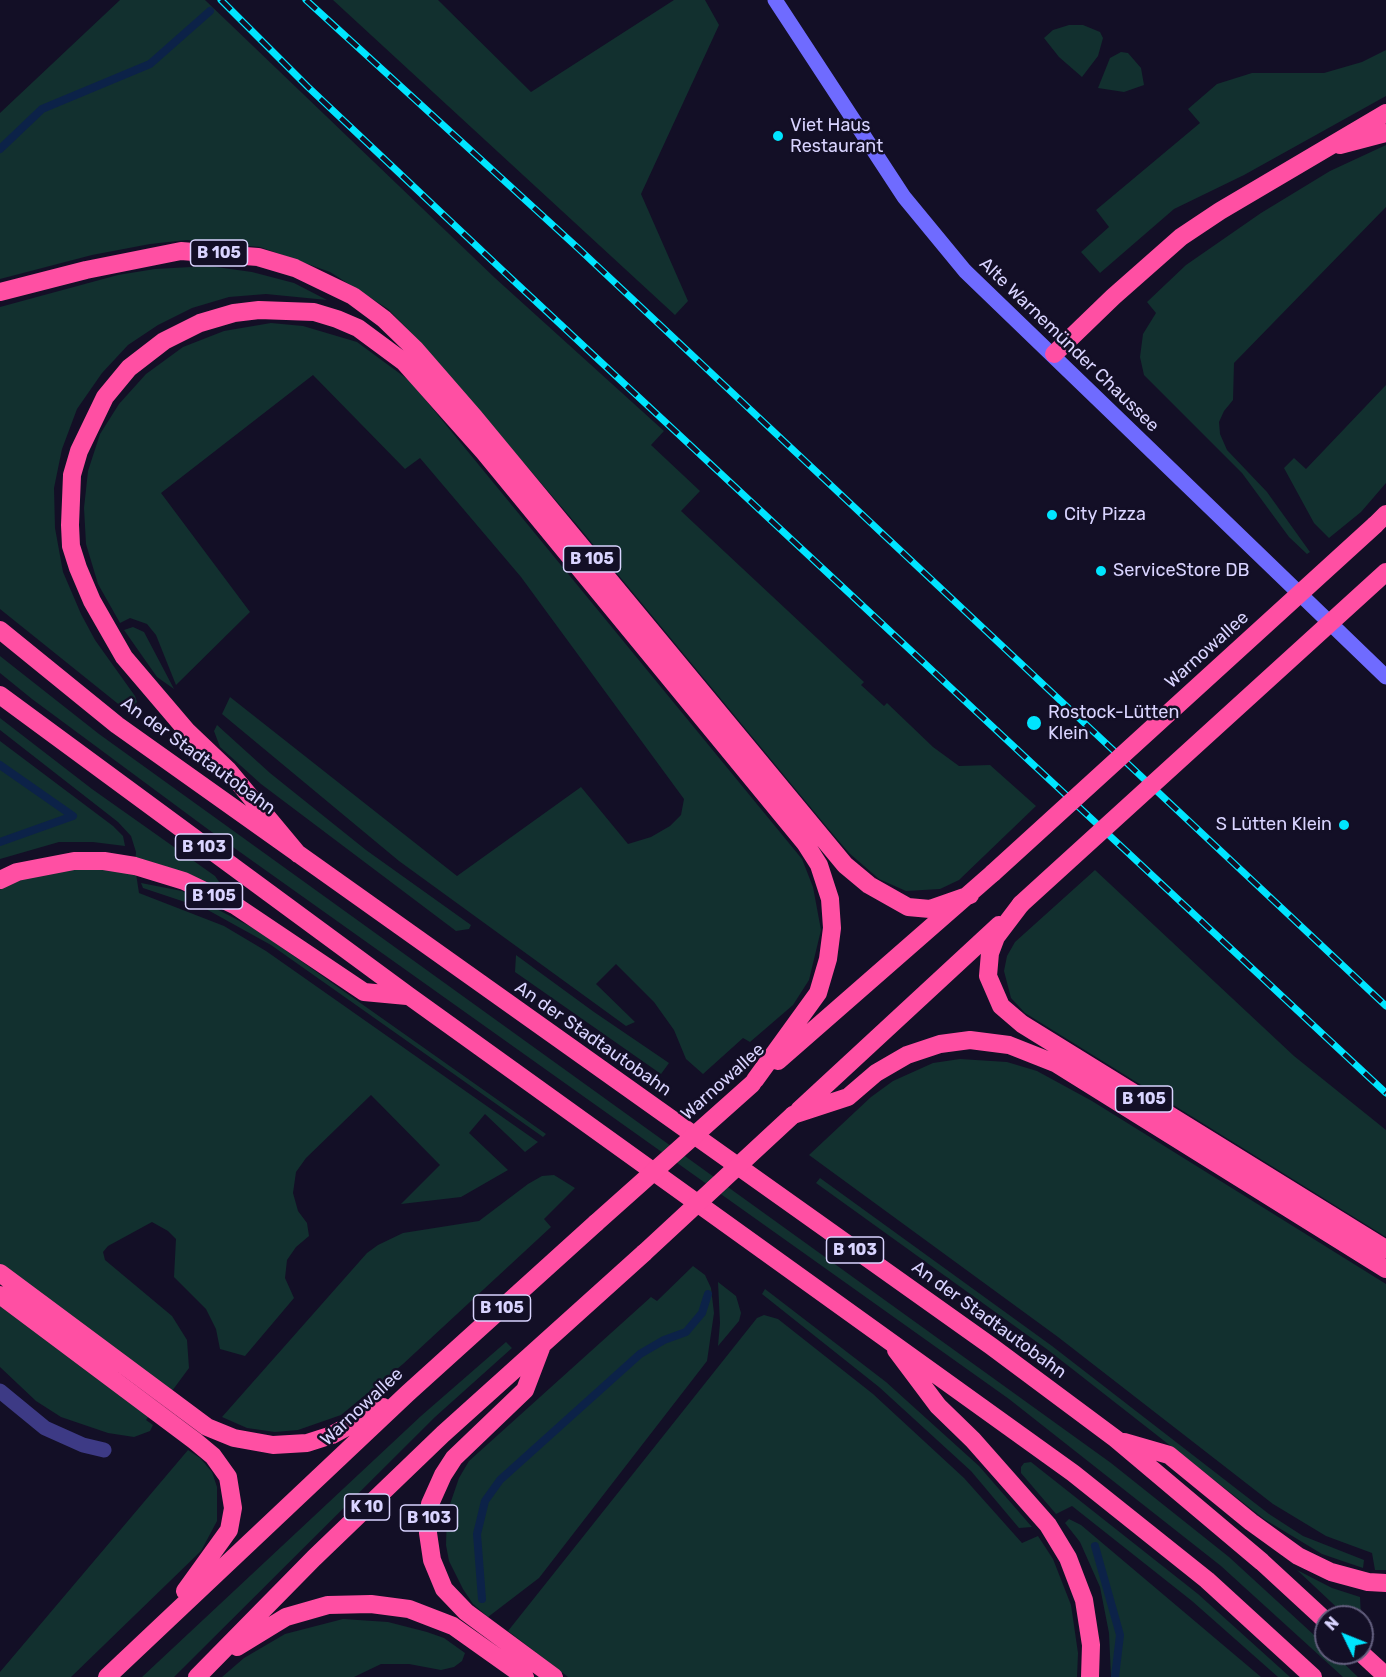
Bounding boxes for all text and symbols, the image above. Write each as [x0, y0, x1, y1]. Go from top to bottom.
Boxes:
place label: Viet Haus Restaurant [790, 115, 883, 158]
marker: Viet Haus Restaurant [771, 129, 785, 143]
road number: B 105 [190, 240, 248, 266]
street label: Alte Warnemünder Chaussee [975, 253, 1163, 437]
place label: City Pizza [1064, 504, 1146, 526]
marker: City Pizza [1045, 508, 1059, 522]
road number: B 105 [564, 546, 620, 572]
place label: ServiceStore DB [1113, 560, 1250, 582]
marker: ServiceStore DB [1094, 564, 1108, 578]
street label: Warnowallee [1161, 607, 1253, 693]
street label: An der Stadtautobahn [116, 693, 280, 819]
place label: Rostock-Lütten Klein [1048, 702, 1179, 744]
marker: Rostock-Lütten Klein [1025, 714, 1043, 732]
place label: S Lütten Klein [1216, 814, 1332, 836]
marker: S Lütten Klein [1337, 818, 1351, 832]
road number: B 103 [176, 834, 232, 860]
road number: B 105 [186, 883, 242, 909]
street label: An der Stadtautobahn [511, 977, 675, 1101]
street label: Warnowallee [677, 1039, 769, 1125]
road number: B 105 [1116, 1086, 1172, 1112]
road number: B 103 [826, 1237, 884, 1263]
street label: An der Stadtautobahn [907, 1257, 1071, 1383]
road number: B 105 [474, 1295, 530, 1321]
street label: Warnowallee [316, 1363, 408, 1451]
road number: K 10 [344, 1494, 389, 1520]
road number: B 103 [400, 1505, 458, 1531]
north arrow [1314, 1605, 1374, 1665]
text: N [1321, 1613, 1343, 1634]

